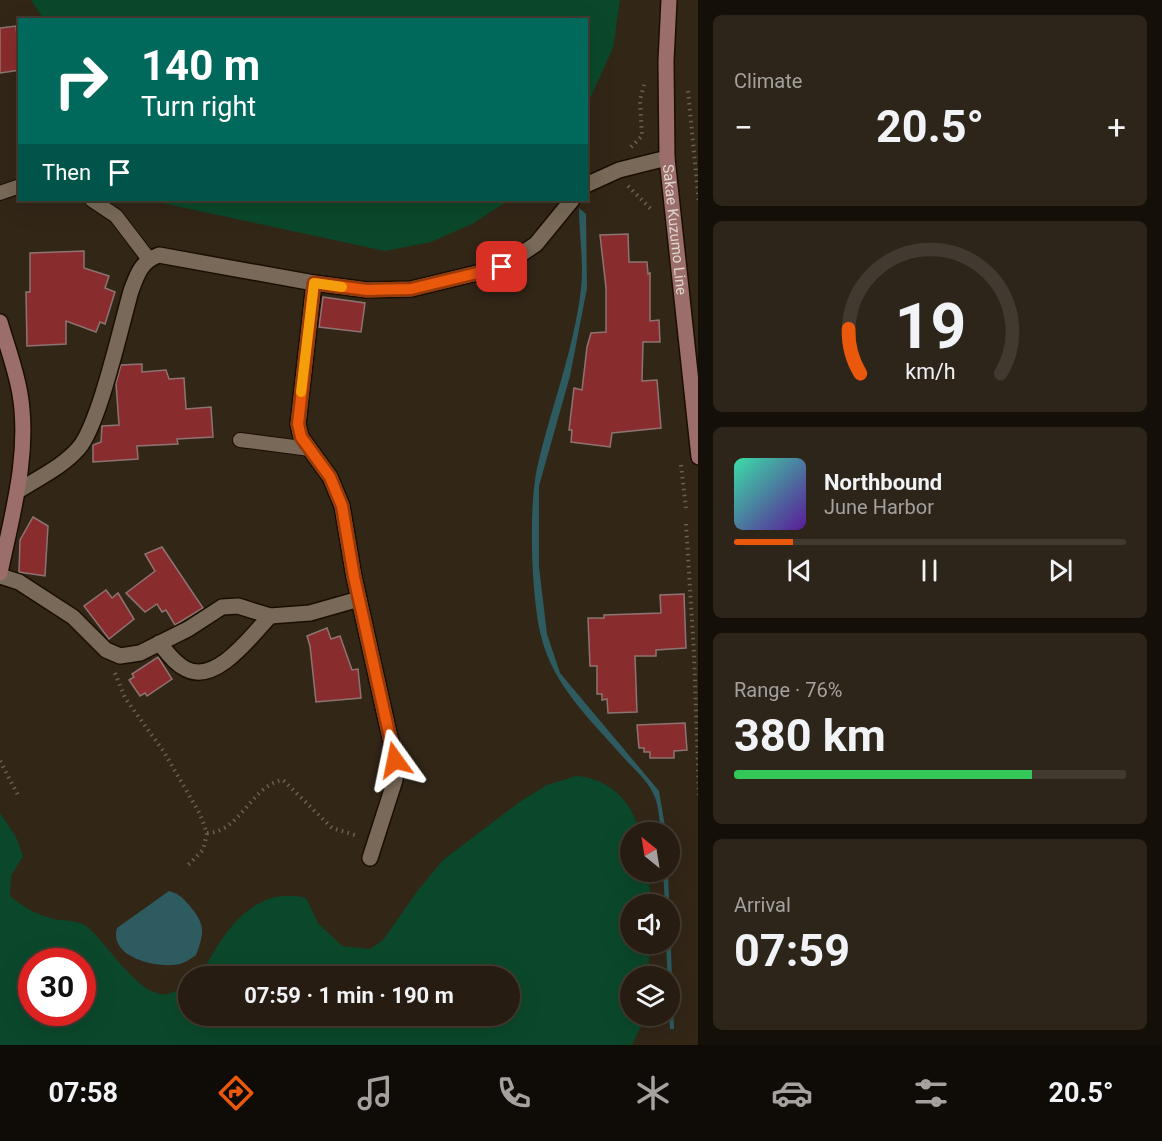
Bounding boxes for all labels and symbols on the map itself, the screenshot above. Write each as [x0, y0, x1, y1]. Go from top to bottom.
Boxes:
street label: Sakae Kuzumo Line [659, 163, 691, 296]
pin [476, 241, 527, 292]
position arrow [363, 728, 427, 792]
north arrow [620, 822, 680, 882]
speed limit sign: 30 [18, 948, 96, 1026]

